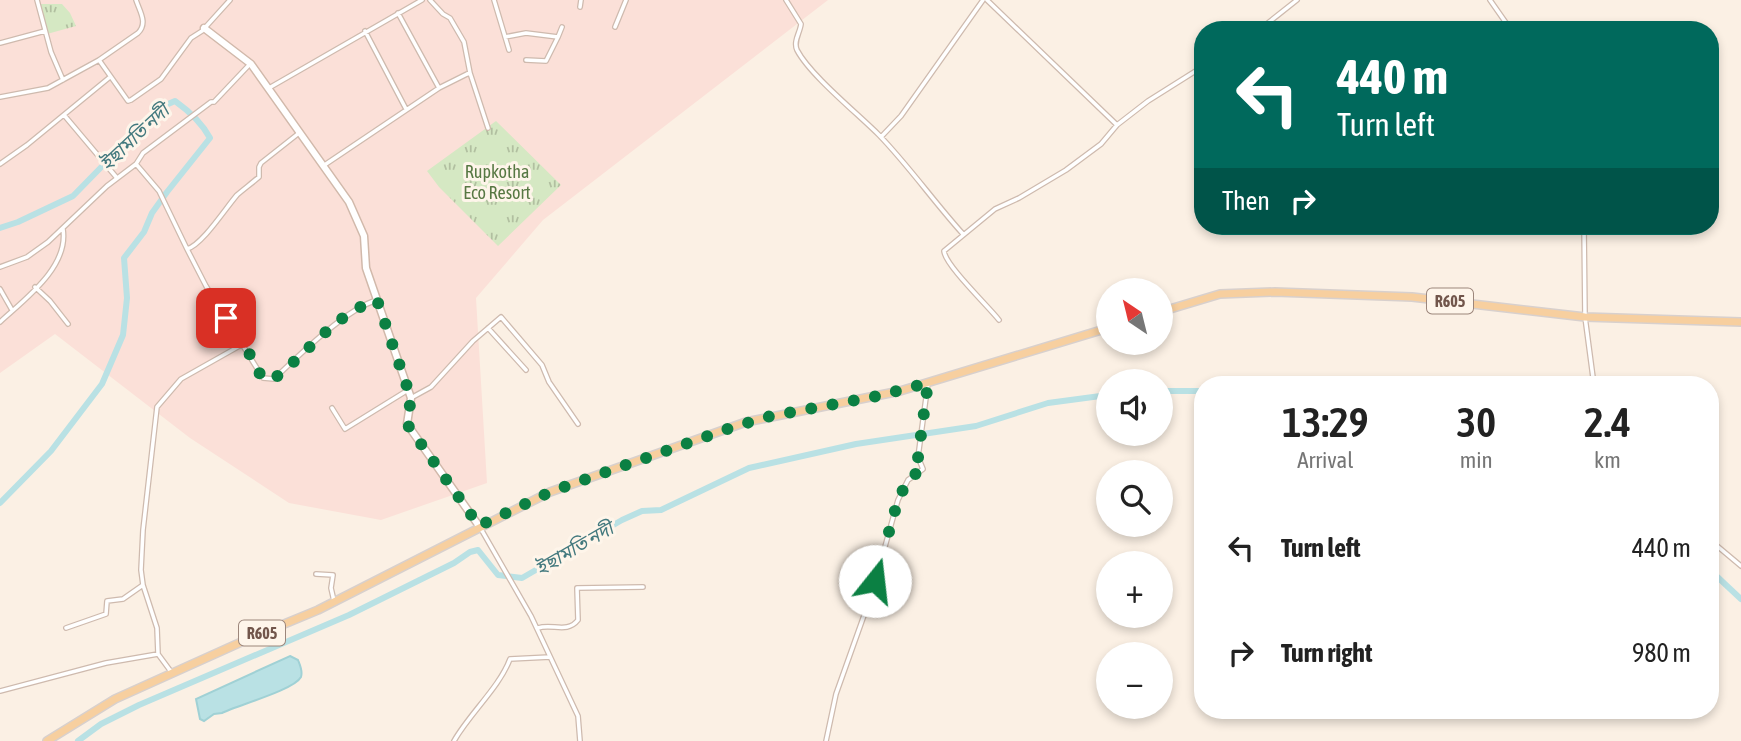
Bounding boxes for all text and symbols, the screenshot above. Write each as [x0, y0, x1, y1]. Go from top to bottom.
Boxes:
text: 440 m [1337, 48, 1448, 104]
icon: left [1222, 49, 1313, 140]
water label: ইছামতি নদী [95, 97, 176, 175]
text: Turn left [1337, 106, 1435, 143]
park label: Rupkotha Eco Resort [463, 161, 531, 203]
icon: right [1284, 182, 1322, 220]
text: Then [1222, 186, 1270, 216]
north arrow [1096, 278, 1172, 355]
map controls [1096, 278, 1173, 719]
pin [196, 288, 256, 348]
road number: R605 [1427, 288, 1473, 314]
icon: arrive [207, 299, 245, 337]
button: sound [1096, 369, 1173, 446]
text: 13:29 [1282, 398, 1368, 446]
text: 30 [1456, 398, 1496, 446]
text: 2.4 [1584, 398, 1631, 446]
text: Arrival [1297, 447, 1353, 473]
text: min [1460, 447, 1493, 473]
text: km [1594, 447, 1621, 473]
button: search [1096, 460, 1173, 537]
water label: ইছামতি নদী [531, 515, 620, 579]
icon: left [1222, 529, 1260, 567]
text: Turn left [1281, 533, 1361, 563]
text: 440 m [1632, 533, 1691, 563]
position arrow [838, 544, 912, 618]
button: + [1096, 551, 1173, 628]
road number: R605 [239, 620, 285, 646]
icon: right [1222, 634, 1260, 672]
text: Turn right [1281, 638, 1372, 668]
text: 980 m [1632, 638, 1691, 668]
button: − [1096, 642, 1173, 719]

